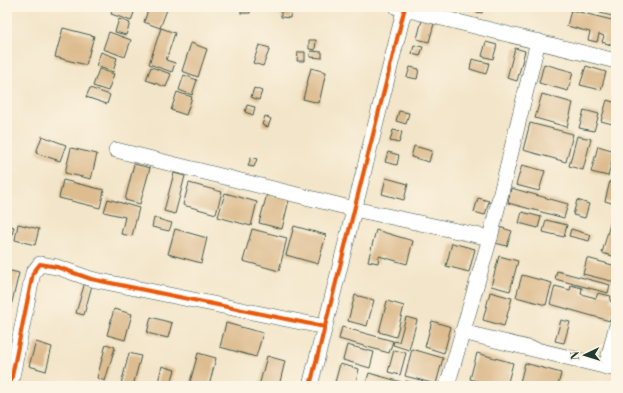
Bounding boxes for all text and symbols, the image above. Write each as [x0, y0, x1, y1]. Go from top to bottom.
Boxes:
north arrow [565, 335, 605, 375]
text: N [569, 351, 583, 360]

